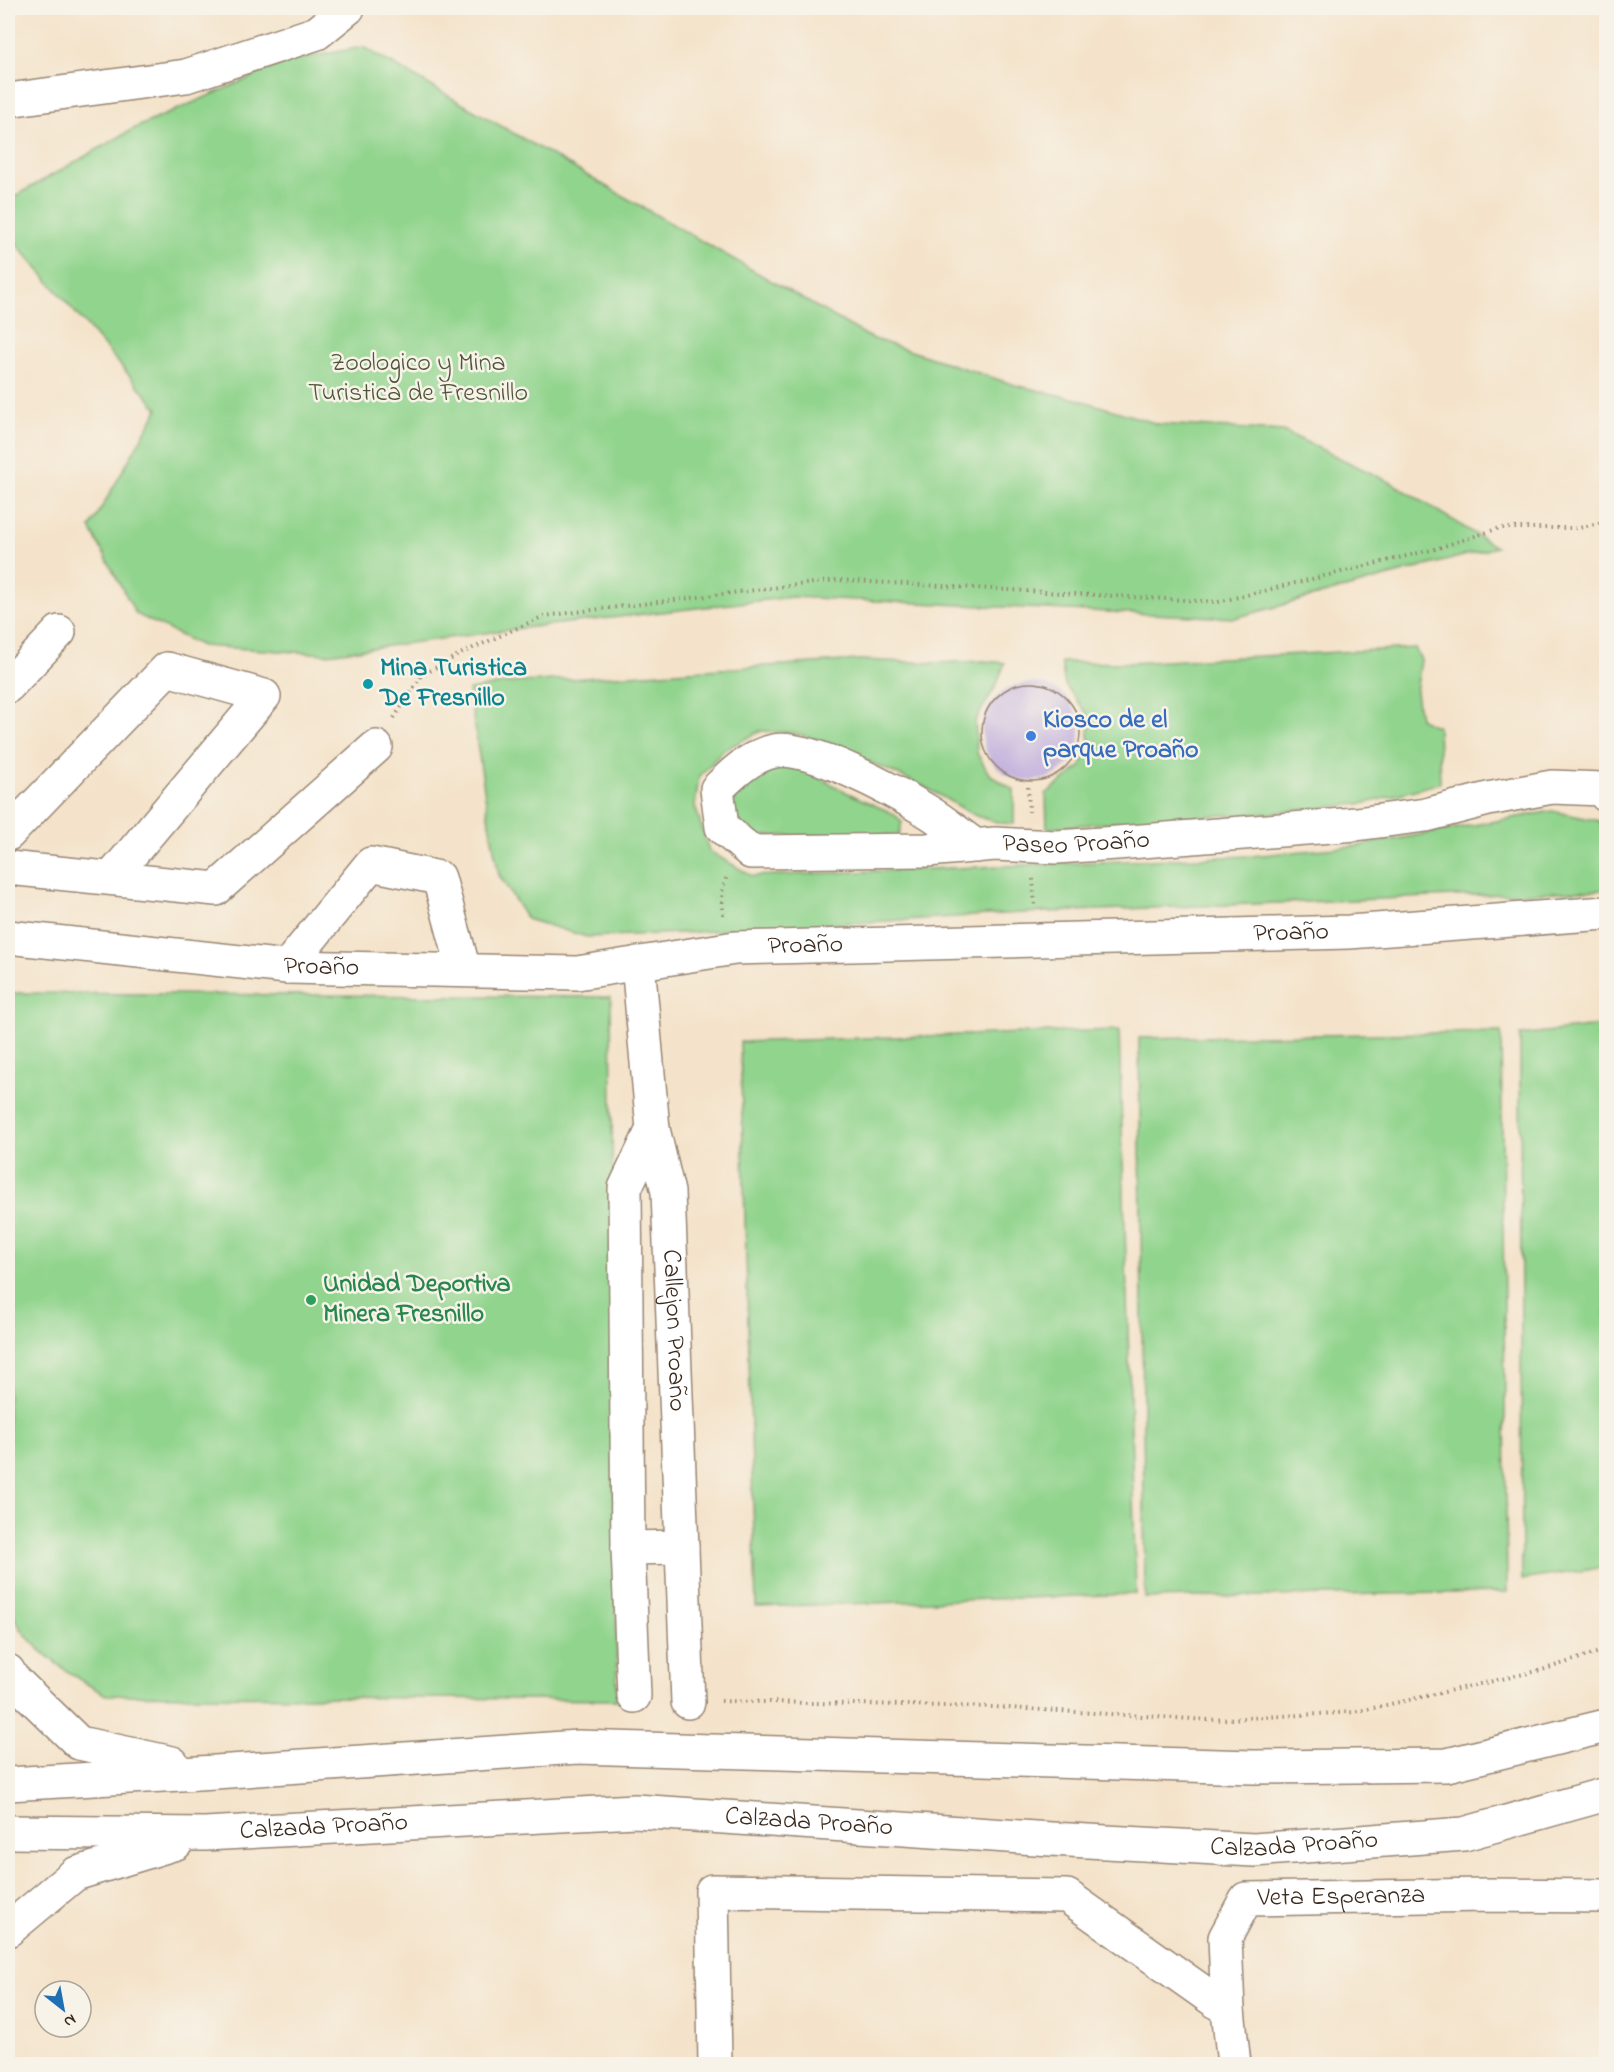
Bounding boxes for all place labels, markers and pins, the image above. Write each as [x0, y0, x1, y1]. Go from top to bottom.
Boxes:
place label: Mina Turistica De Fresnillo [379, 650, 527, 718]
marker: Mina Turistica De Fresnillo [361, 677, 375, 691]
place label: Kiosco de el parque Proaño [1043, 702, 1198, 770]
marker: Kiosco de el parque Proaño [1024, 729, 1038, 743]
place label: Unidad Deportiva Minera Fresnillo [323, 1266, 511, 1334]
marker: Unidad Deportiva Minera Fresnillo [304, 1293, 318, 1307]

